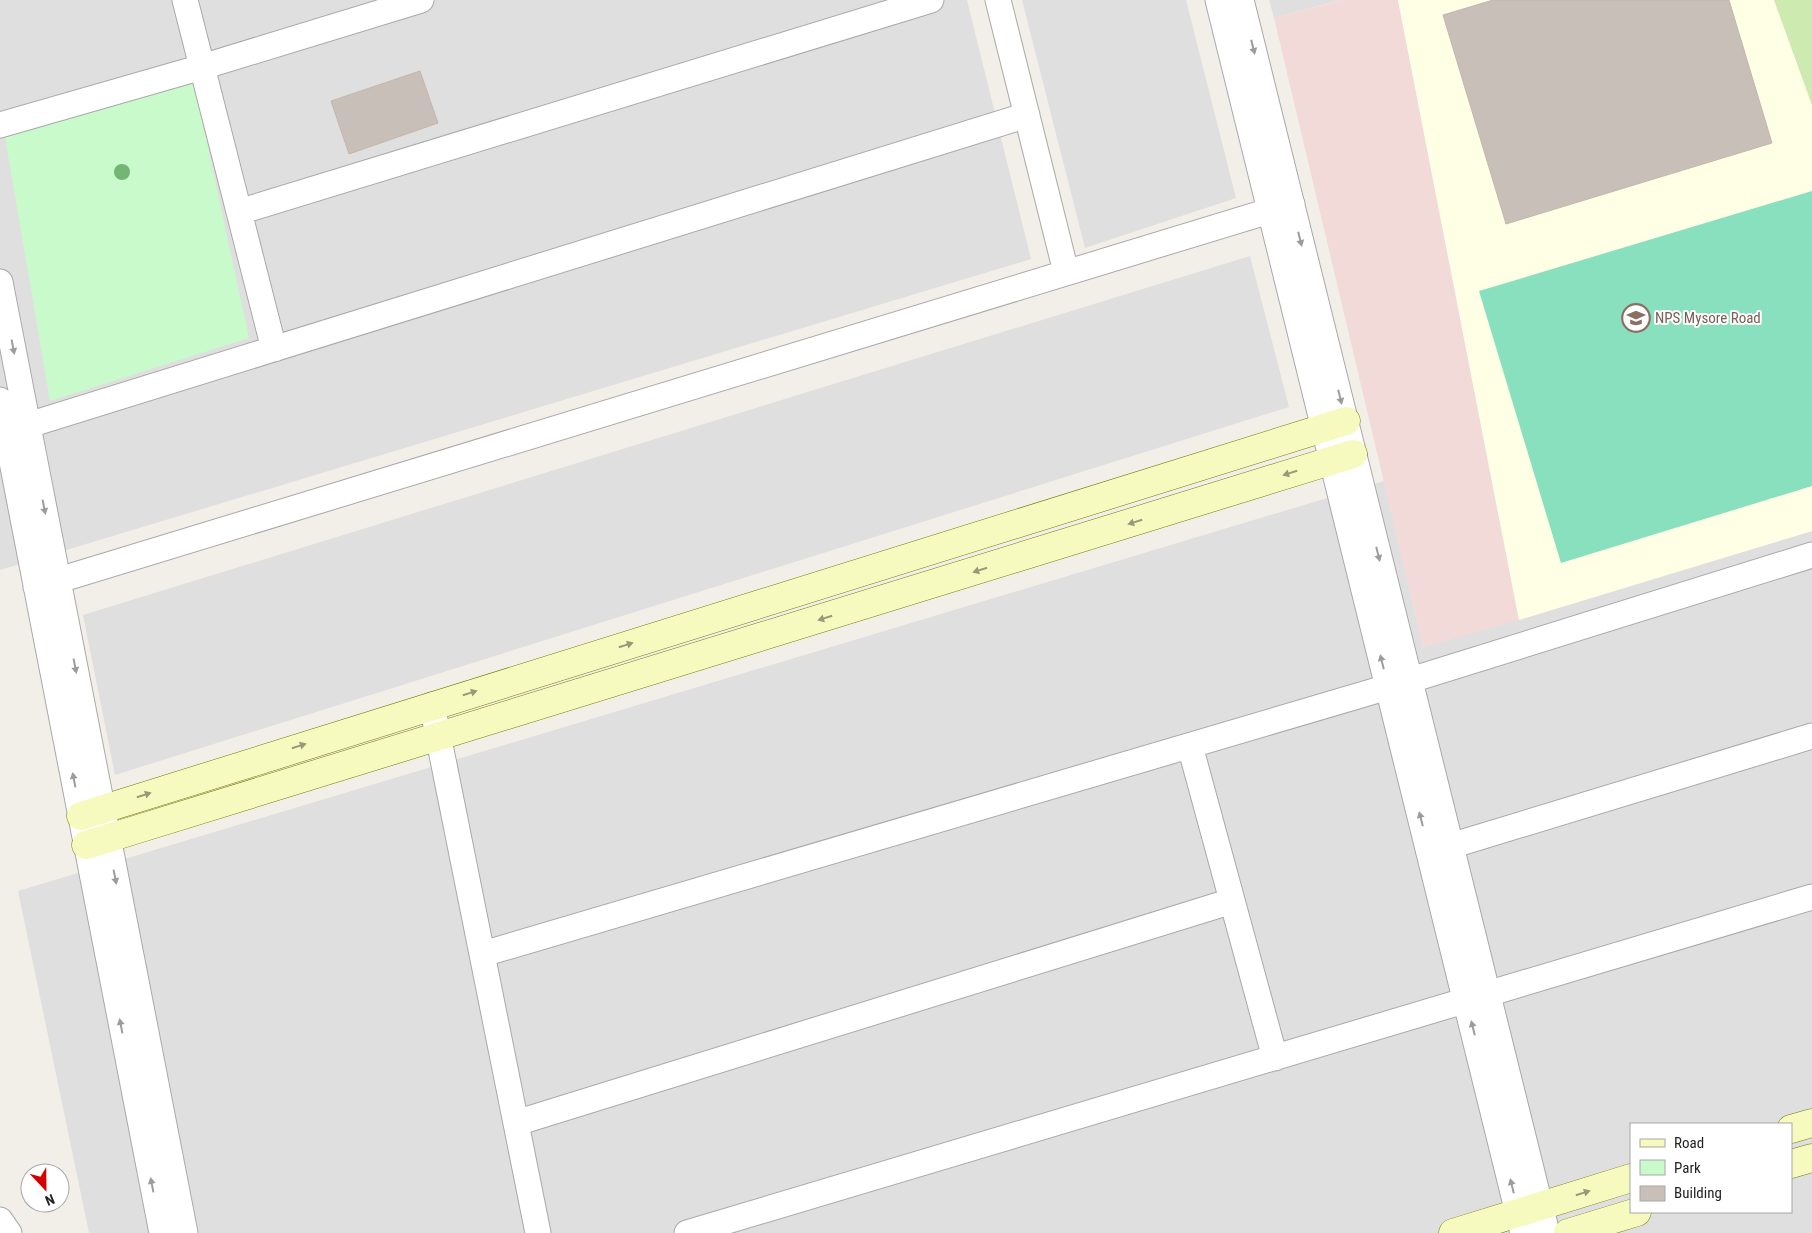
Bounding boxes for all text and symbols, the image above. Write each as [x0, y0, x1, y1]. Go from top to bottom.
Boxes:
one-way arrow [1249, 40, 1257, 55]
one-way arrow [1296, 231, 1304, 246]
school or university icon: NPS Mysore Road [1621, 303, 1651, 333]
place label: NPS Mysore Road [1655, 309, 1761, 327]
one-way arrow [9, 340, 17, 356]
one-way arrow [1336, 389, 1344, 404]
one-way arrow [1283, 470, 1298, 478]
one-way arrow [40, 499, 48, 515]
one-way arrow [1127, 518, 1142, 526]
one-way arrow [1375, 547, 1383, 562]
one-way arrow [972, 566, 987, 574]
one-way arrow [817, 614, 832, 622]
one-way arrow [618, 640, 633, 648]
one-way arrow [1378, 654, 1386, 669]
one-way arrow [71, 659, 79, 675]
one-way arrow [463, 688, 478, 696]
one-way arrow [291, 742, 306, 750]
one-way arrow [69, 772, 77, 788]
one-way arrow [136, 791, 151, 799]
one-way arrow [1417, 812, 1425, 827]
one-way arrow [112, 870, 120, 886]
one-way arrow [117, 1017, 125, 1033]
one-way arrow [1468, 1020, 1476, 1035]
legend [1630, 1123, 1792, 1213]
text: Road [1674, 1134, 1704, 1152]
text: Park [1674, 1159, 1701, 1177]
north arrow [20, 1163, 70, 1213]
one-way arrow [148, 1177, 156, 1193]
one-way arrow [1507, 1178, 1515, 1193]
text: Building [1674, 1184, 1722, 1202]
one-way arrow [1576, 1189, 1591, 1196]
text: N [43, 1191, 57, 1209]

